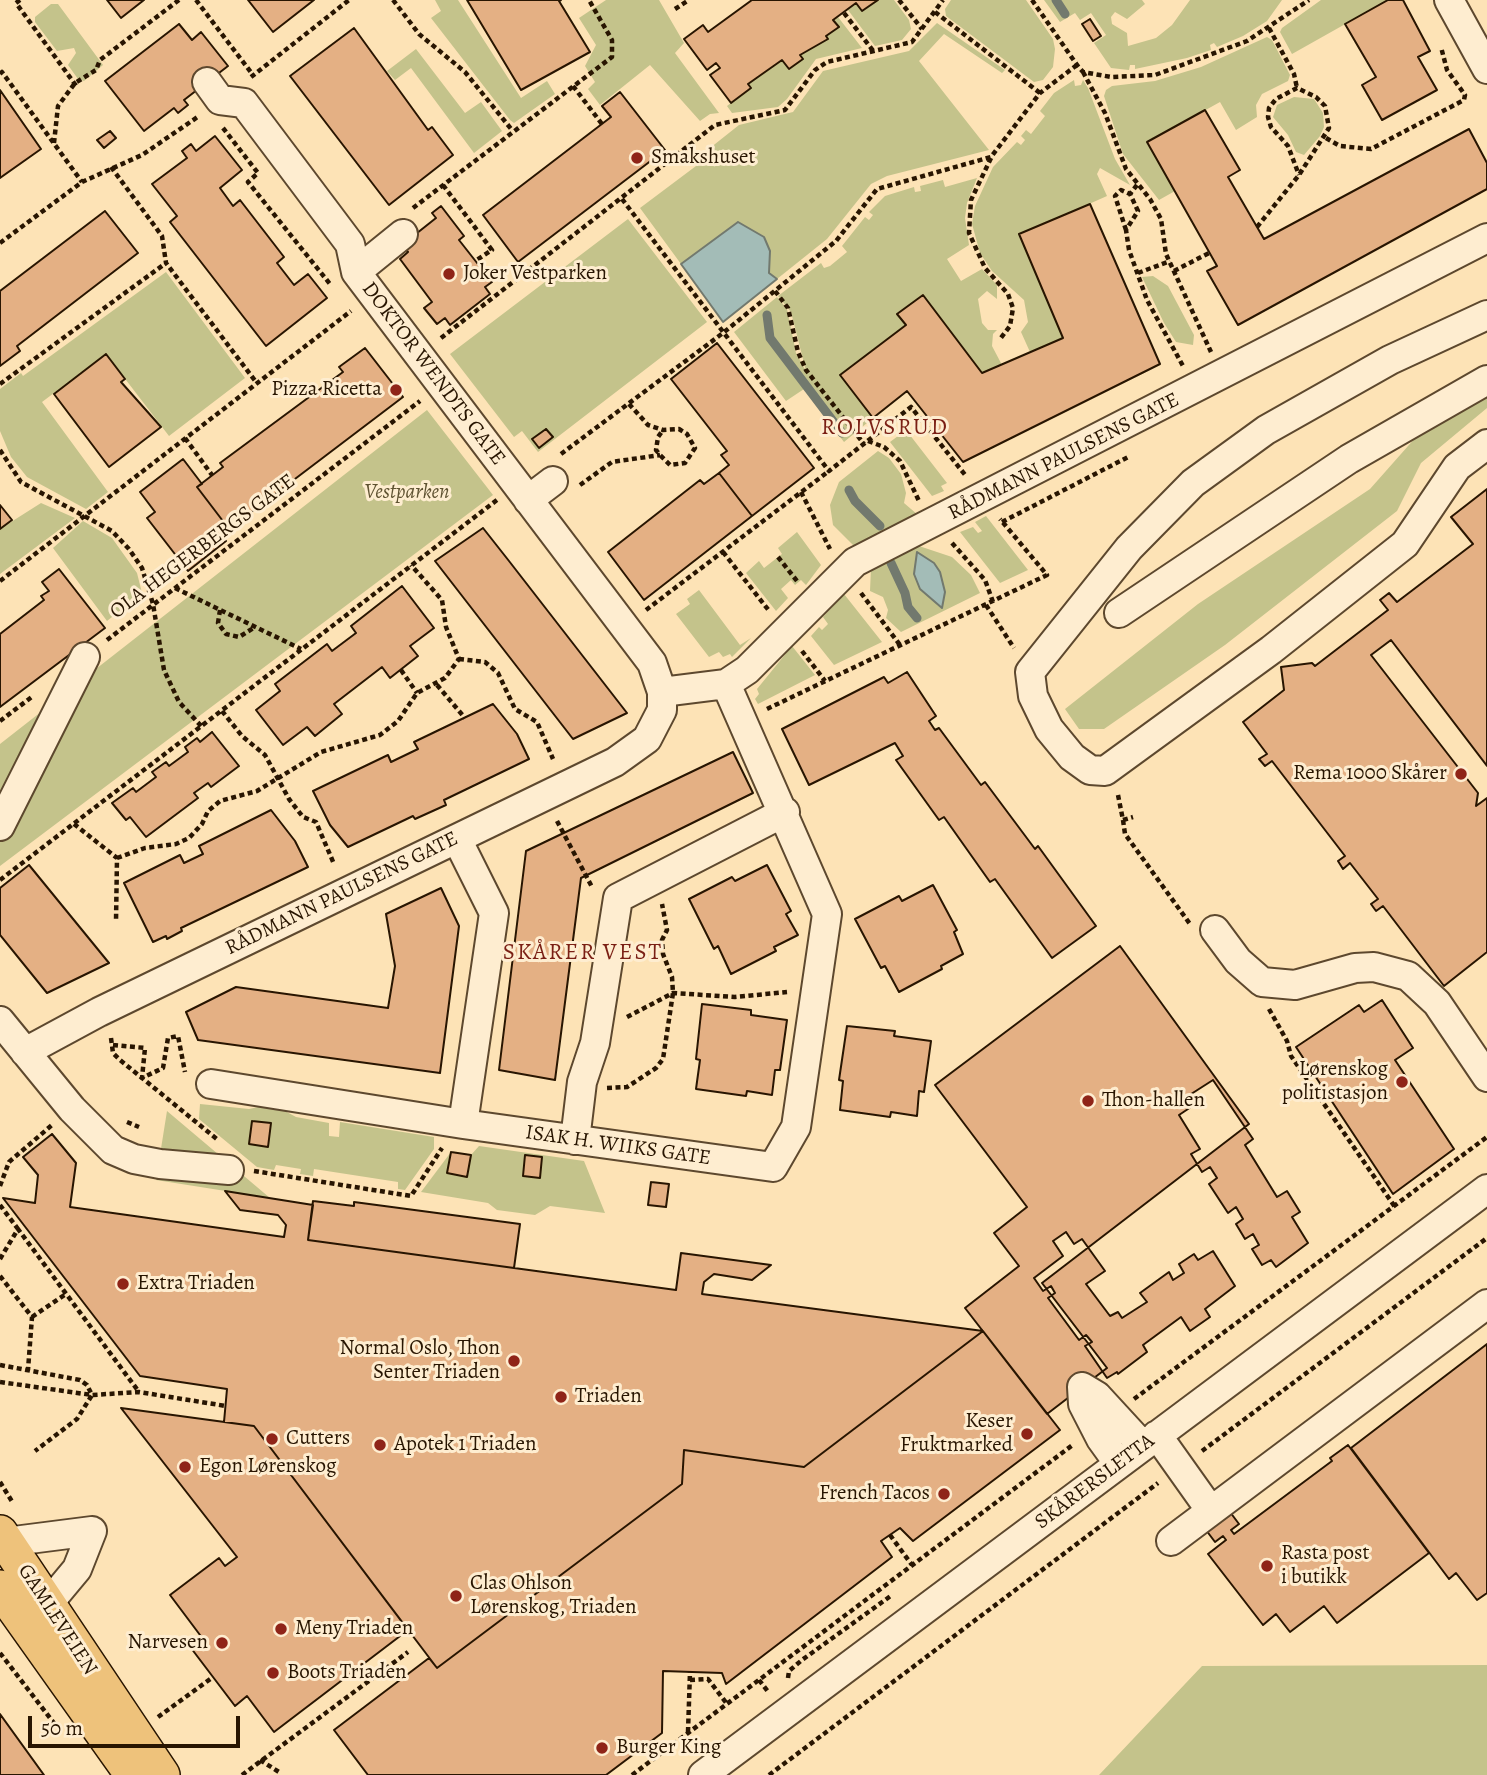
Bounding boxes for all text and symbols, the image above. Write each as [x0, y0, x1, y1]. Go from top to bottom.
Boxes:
place label: Smakshuset [651, 145, 755, 171]
marker: Smakshuset [629, 150, 645, 166]
place label: Joker Vestparken [463, 261, 607, 287]
marker: Joker Vestparken [441, 266, 457, 282]
street label: DOKTOR WENDTS GATE [356, 277, 510, 471]
place label: Pizza Ricetta [271, 377, 382, 403]
marker: Pizza Ricetta [388, 382, 404, 398]
street label: RÅDMANN PAULSENS GATE [944, 388, 1184, 526]
district label: ROLVSRUD [822, 414, 948, 442]
street label: OLA HEGERBERGS GATE [105, 469, 301, 625]
park label: Vestparken [365, 480, 449, 506]
place label: Rema 1000 Skårer [1293, 761, 1447, 787]
marker: Rema 1000 Skårer [1453, 766, 1469, 782]
street label: RÅDMANN PAULSENS GATE [221, 827, 463, 961]
district label: SKÅRER VEST [504, 939, 662, 967]
place label: Lørenskog politistasjon [1282, 1057, 1388, 1107]
marker: Lørenskog politistasjon [1394, 1074, 1410, 1090]
place label: Thon-hallen [1102, 1088, 1205, 1114]
marker: Thon-hallen [1080, 1093, 1096, 1109]
street label: ISAK H. WIIKS GATE [524, 1121, 712, 1171]
place label: Extra Triaden [137, 1271, 255, 1297]
marker: Extra Triaden [115, 1276, 131, 1292]
place label: Normal Oslo, Thon Senter Triaden [339, 1336, 500, 1386]
marker: Normal Oslo, Thon Senter Triaden [506, 1353, 522, 1369]
place label: Triaden [575, 1384, 642, 1410]
marker: Triaden [553, 1389, 569, 1405]
place label: Keser Fruktmarked [900, 1409, 1013, 1459]
place label: Cutters [286, 1426, 350, 1452]
marker: Keser Fruktmarked [1019, 1426, 1035, 1442]
street label: SKÅRERSLETTA [1030, 1429, 1160, 1535]
marker: Cutters [264, 1431, 280, 1447]
place label: Apotek 1 Triaden [394, 1432, 536, 1458]
marker: Apotek 1 Triaden [372, 1437, 388, 1453]
place label: Egon Lørenskog [199, 1454, 337, 1480]
marker: Egon Lørenskog [177, 1459, 193, 1475]
place label: French Tacos [819, 1481, 930, 1507]
marker: French Tacos [936, 1486, 952, 1502]
place label: Rasta post i butikk [1281, 1541, 1369, 1591]
marker: Rasta post i butikk [1259, 1558, 1275, 1574]
street label: GAMLEVEIEN [12, 1560, 102, 1680]
place label: Clas Ohlson Lørenskog, Triaden [470, 1571, 636, 1621]
marker: Clas Ohlson Lørenskog, Triaden [448, 1588, 464, 1604]
place label: Meny Triaden [295, 1616, 413, 1642]
marker: Meny Triaden [273, 1621, 289, 1637]
place label: Narvesen [127, 1630, 208, 1656]
marker: Narvesen [214, 1635, 230, 1651]
place label: Boots Triaden [287, 1660, 407, 1686]
marker: Boots Triaden [265, 1665, 281, 1681]
scale bar [32, 1702, 243, 1746]
text: 50 m [41, 1714, 83, 1742]
place label: Burger King [616, 1735, 721, 1761]
marker: Burger King [594, 1740, 610, 1756]

